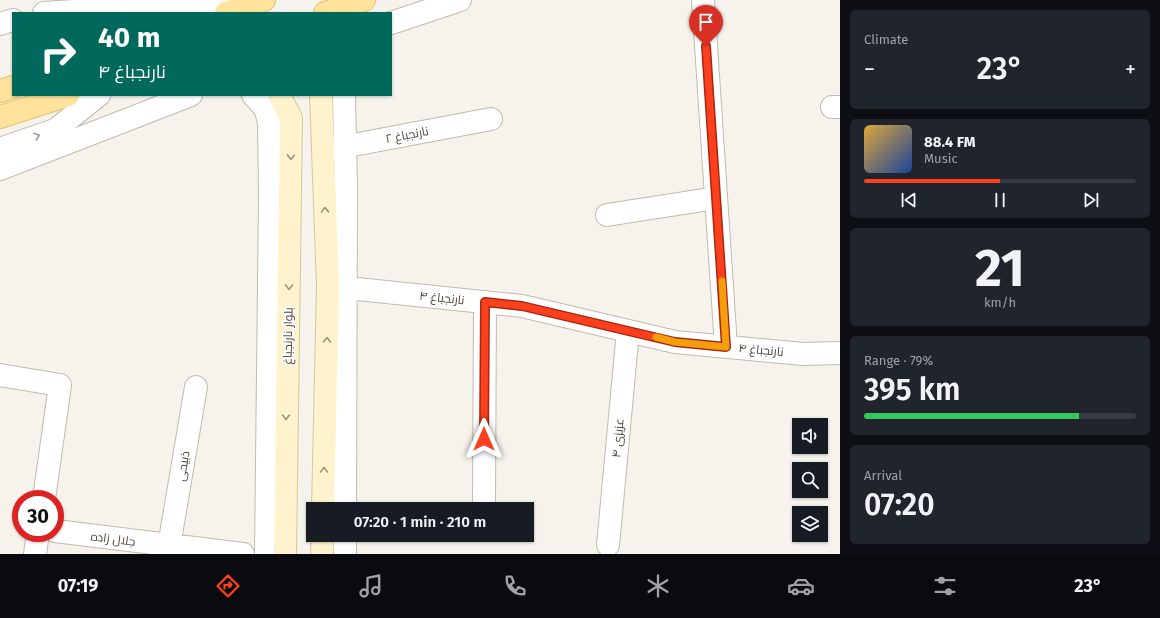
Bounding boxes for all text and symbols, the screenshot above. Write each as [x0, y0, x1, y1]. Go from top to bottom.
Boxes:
pin [689, 5, 723, 46]
icon: arrive [695, 11, 717, 33]
text: 40 m [98, 21, 161, 54]
icon: right [32, 28, 84, 80]
text: Climate [864, 32, 908, 47]
text: 23° [977, 51, 1023, 87]
text: − [864, 56, 875, 83]
text: + [1125, 56, 1136, 83]
text: نارنجباغ ۴ [98, 61, 166, 83]
street label: نارنجباغ ۲ [384, 124, 430, 147]
one-way arrow [33, 133, 40, 141]
text: 88.4 FM [924, 133, 975, 151]
text: Music [924, 151, 958, 166]
one-way arrow [287, 154, 295, 160]
icon: previous [898, 189, 920, 211]
icon: pause [989, 189, 1011, 211]
icon: next [1080, 189, 1102, 211]
one-way arrow [321, 207, 330, 213]
text: 21 [975, 237, 1025, 300]
one-way arrow [284, 284, 293, 290]
street label: نارنجباغ ۴ [419, 289, 465, 308]
text: km/h [984, 295, 1016, 310]
street label: بلوار نارنجباغ [280, 307, 296, 365]
one-way arrow [323, 337, 331, 343]
street label: نارنجباغ ۴ [738, 341, 784, 360]
text: Range · 79% [864, 353, 933, 368]
text: 395 km [864, 372, 961, 408]
one-way arrow [282, 414, 291, 420]
position arrow [463, 418, 505, 460]
street label: عزیزی ۴ [609, 418, 627, 458]
map controls [792, 418, 828, 542]
button: sound [792, 418, 828, 454]
street label: ذبیحی [173, 450, 193, 482]
button: search [792, 462, 828, 498]
one-way arrow [320, 467, 328, 473]
text: Arrival [864, 468, 902, 483]
text: 07:20 [864, 487, 935, 523]
speed limit sign: 30 [12, 490, 64, 542]
button: layers [792, 506, 828, 542]
text: 07:20 · 1 min · 210 m [354, 513, 486, 531]
street label: جلال زاده [90, 529, 136, 549]
icon: directions [214, 572, 242, 600]
icon: music [357, 572, 385, 600]
icon: phone [501, 572, 529, 600]
icon: climate [644, 572, 672, 600]
icon: car [787, 572, 815, 600]
icon: filters [931, 572, 959, 600]
text: 07:19 [58, 575, 98, 597]
text: 23° [1074, 575, 1102, 597]

